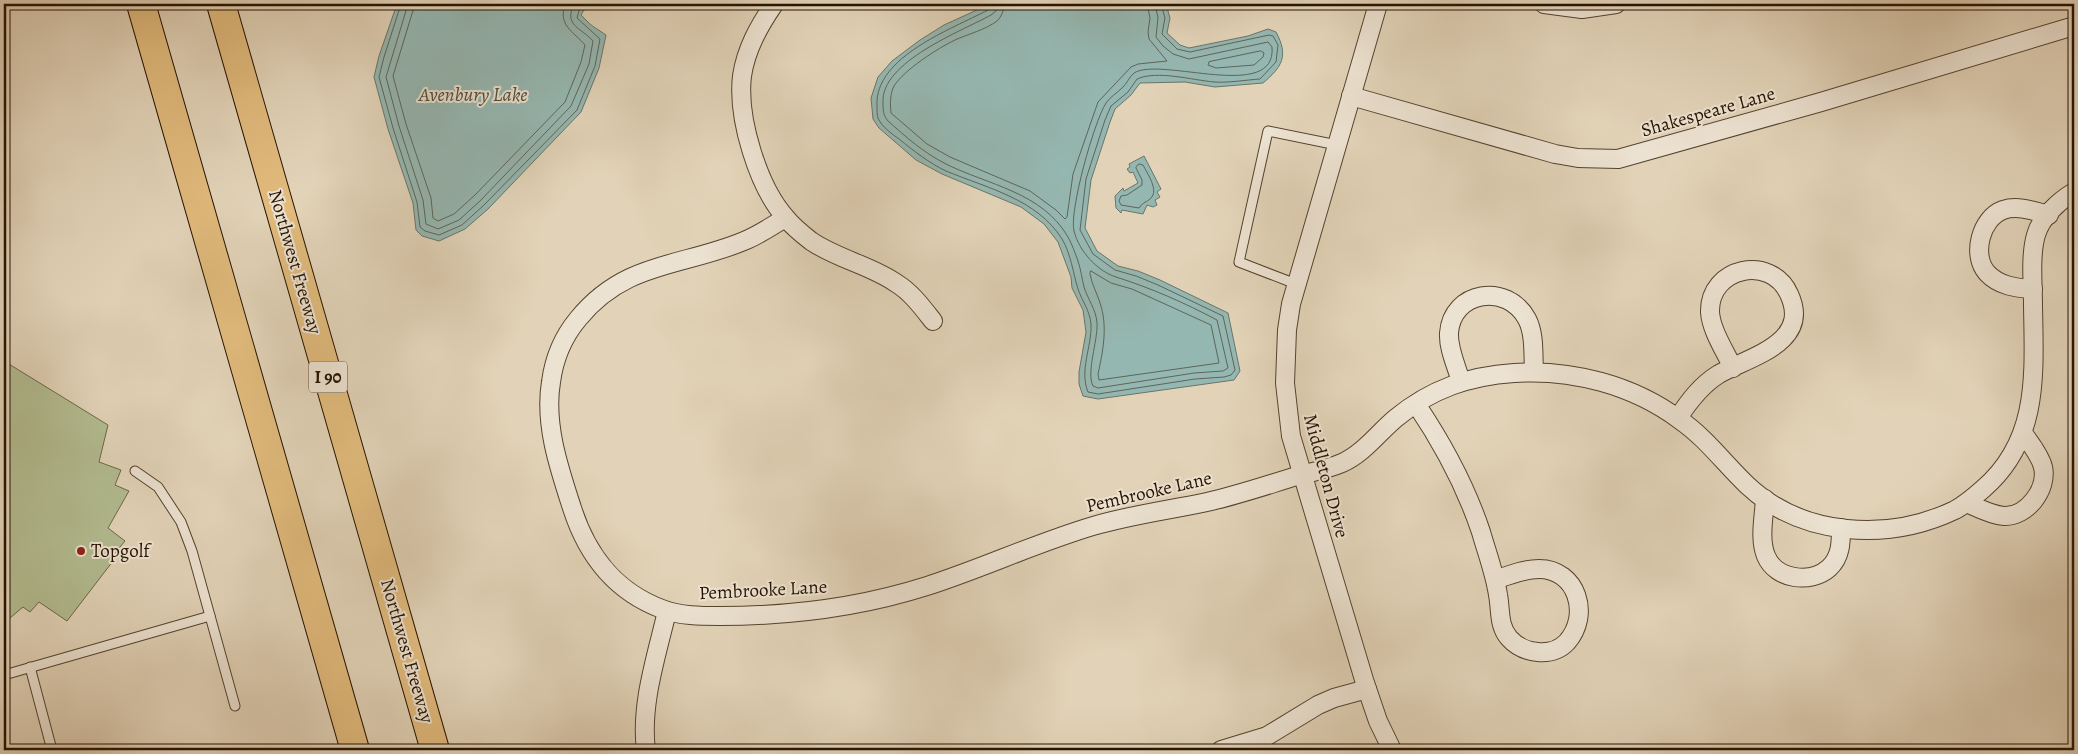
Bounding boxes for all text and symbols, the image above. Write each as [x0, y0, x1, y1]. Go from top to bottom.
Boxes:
street label: Shakespeare Lane [1638, 80, 1778, 144]
water label: Avenbury Lake [418, 81, 527, 108]
street label: Northwest Freeway [262, 187, 328, 338]
road number: I 90 [309, 362, 347, 392]
street label: Middleton Drive [1297, 411, 1355, 541]
street label: Pembrooke Lane [1084, 465, 1214, 519]
place label: Topgolf [91, 538, 152, 564]
marker: Topgolf [75, 545, 87, 557]
street label: Pembrooke Lane [698, 574, 828, 606]
street label: Northwest Freeway [374, 576, 440, 727]

